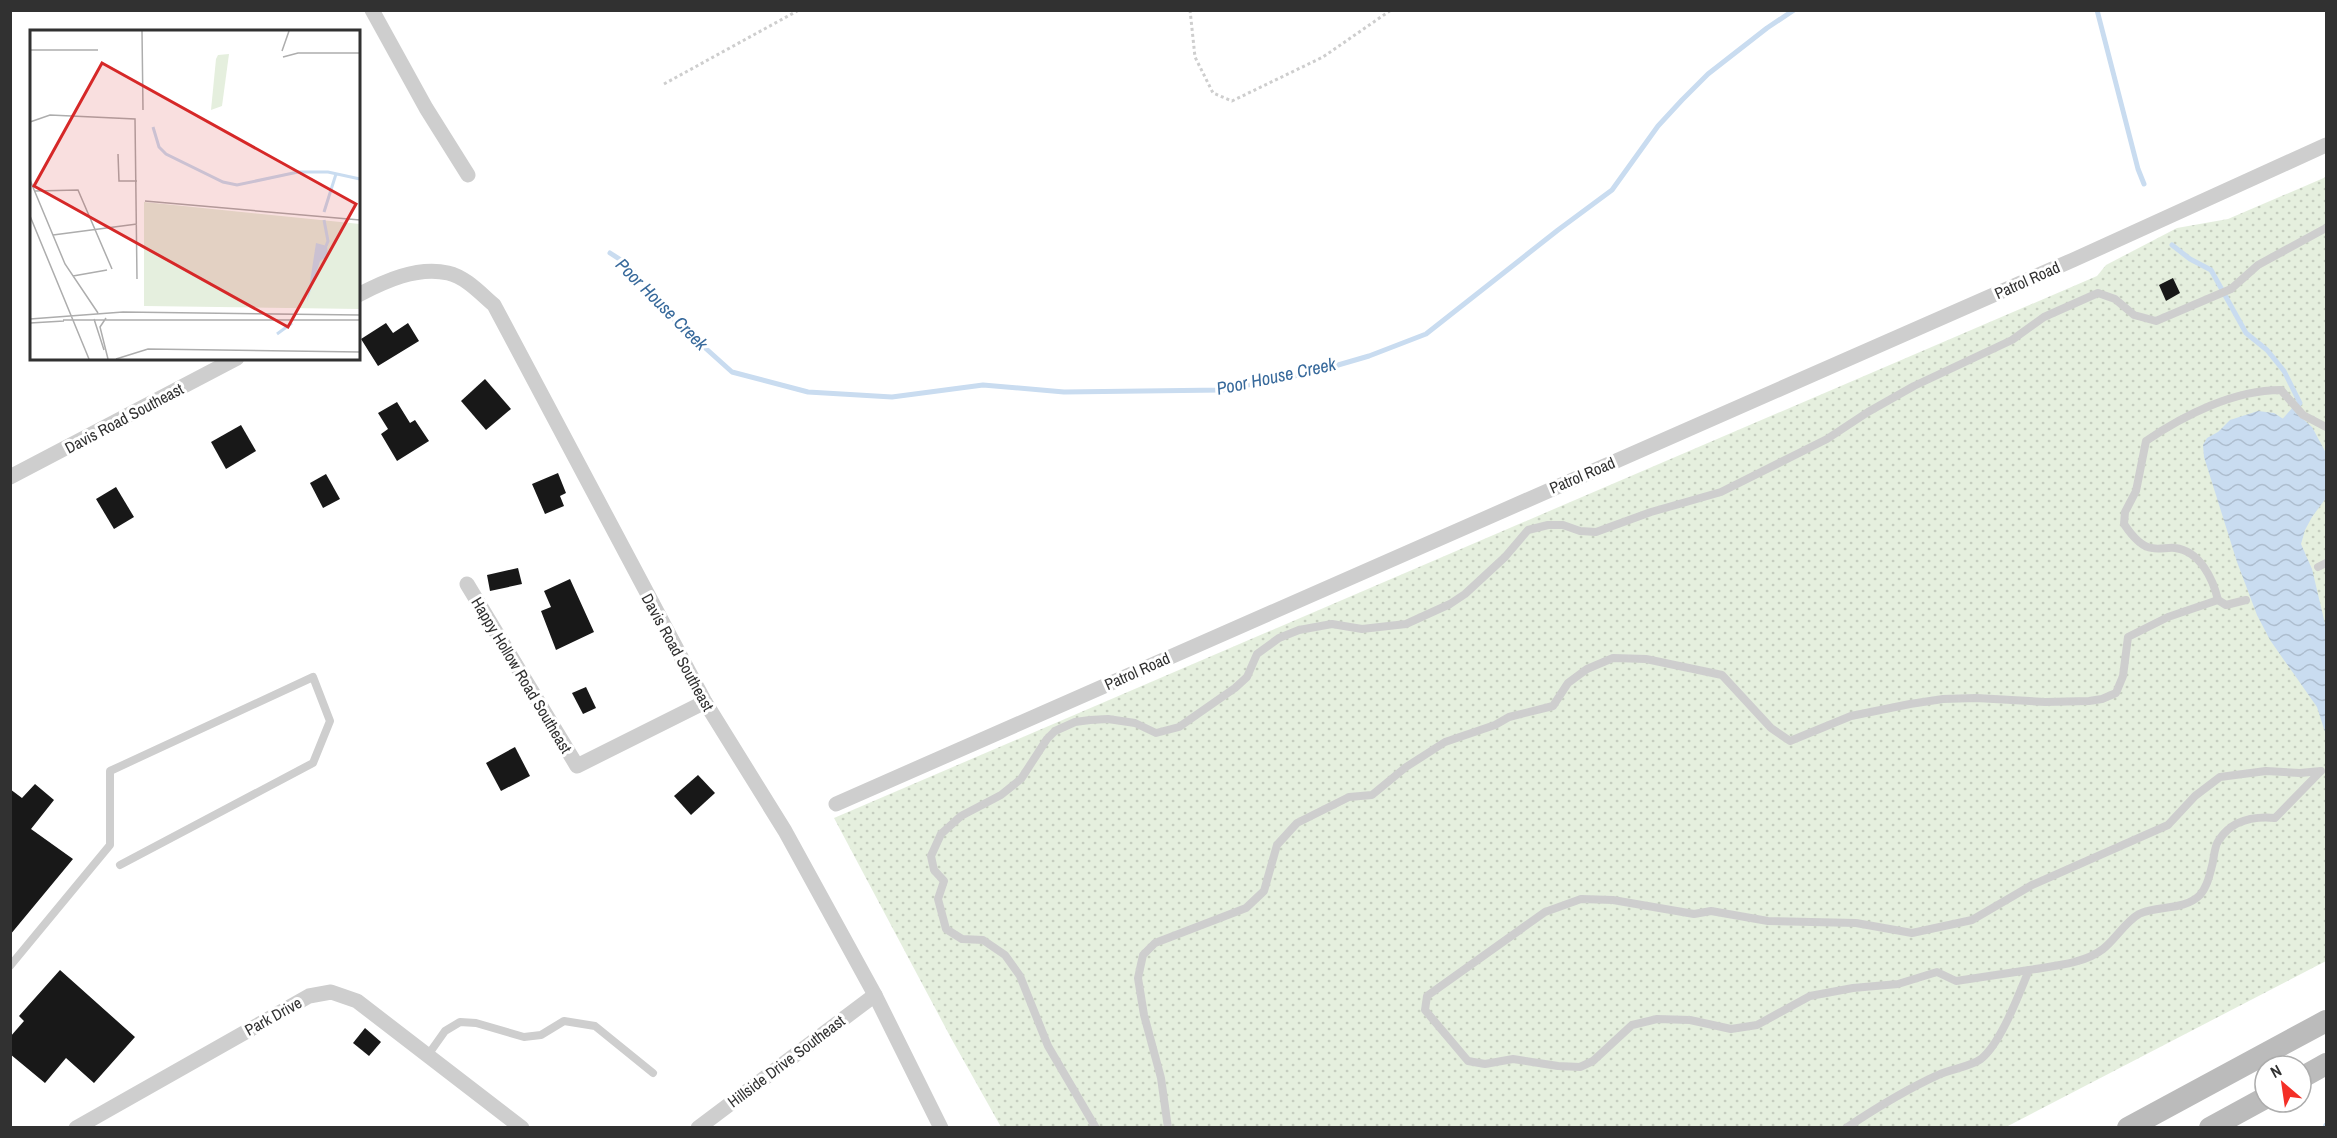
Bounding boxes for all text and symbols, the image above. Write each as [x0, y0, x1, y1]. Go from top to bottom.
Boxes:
inset map [30, 30, 360, 360]
water label: Poor House Creek [610, 252, 714, 356]
street label: Patrol Road [1991, 256, 2063, 304]
water label: Poor House Creek [1214, 351, 1339, 401]
street label: Davis Road Southeast [61, 377, 187, 459]
street label: Patrol Road [1546, 451, 1618, 499]
street label: Davis Road Southeast [637, 589, 720, 715]
street label: Happy Hollow Road Southeast [467, 593, 578, 758]
street label: Patrol Road [1101, 647, 1173, 695]
street label: Park Drive [241, 991, 305, 1041]
street label: Hillside Drive Southeast [723, 1009, 849, 1112]
north arrow [2253, 1054, 2313, 1114]
text: N [2266, 1059, 2285, 1083]

